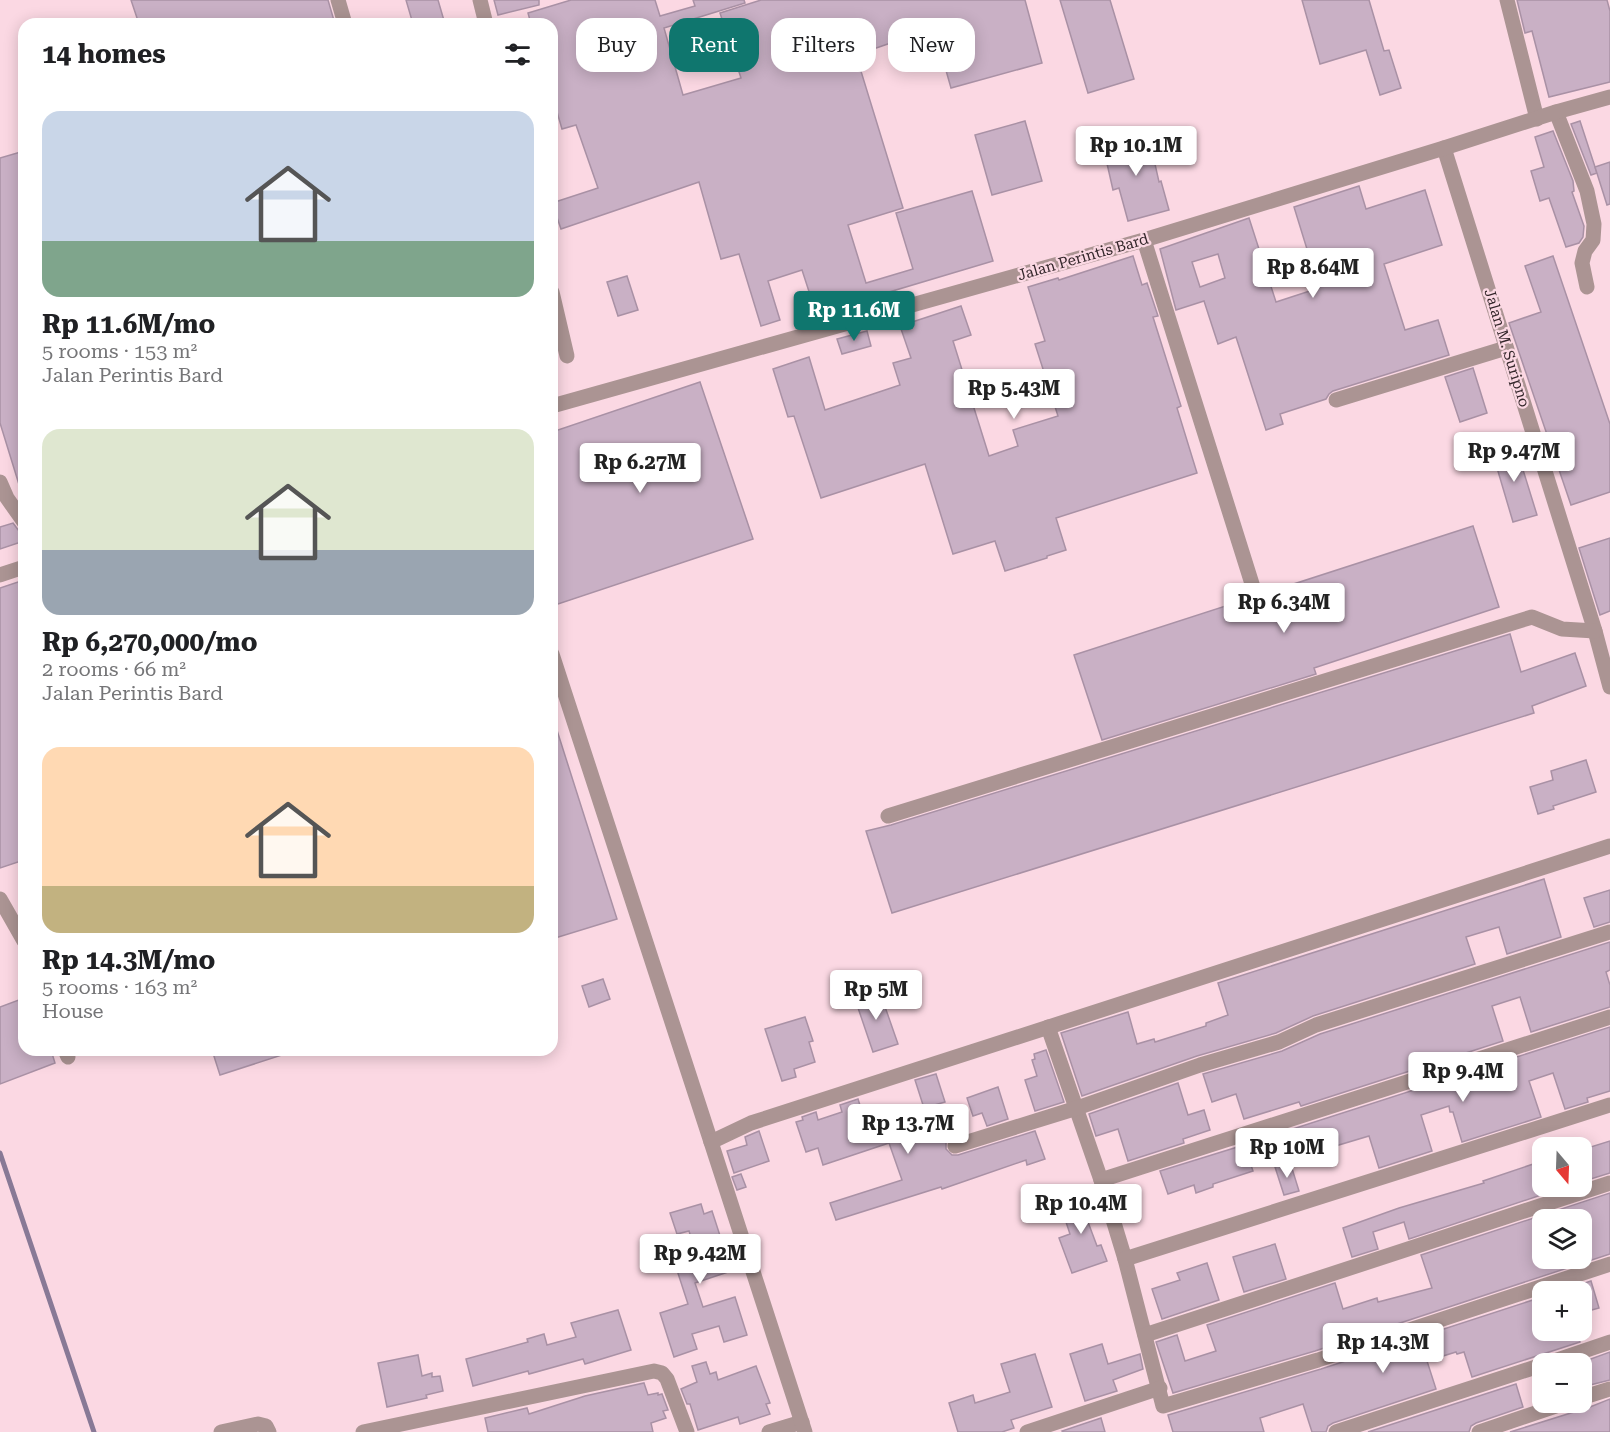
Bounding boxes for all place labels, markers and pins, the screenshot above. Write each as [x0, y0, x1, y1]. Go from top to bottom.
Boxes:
pin: Rp 10.1M [1074, 126, 1198, 177]
pin: Rp 8.64M [1251, 248, 1375, 299]
pin: Rp 11.6M [792, 291, 916, 342]
pin: Rp 5.43M [952, 369, 1076, 420]
pin: Rp 9.47M [1452, 432, 1576, 483]
pin: Rp 6.27M [578, 443, 702, 494]
pin: Rp 6.34M [1222, 583, 1346, 634]
pin: Rp 5M [834, 970, 918, 1021]
pin: Rp 9.4M [1408, 1052, 1518, 1103]
pin: Rp 13.7M [846, 1104, 970, 1155]
pin: Rp 10M [1238, 1128, 1336, 1179]
pin: Rp 10.4M [1019, 1184, 1143, 1235]
pin: Rp 9.42M [638, 1234, 762, 1285]
pin: Rp 14.3M [1321, 1323, 1445, 1374]

